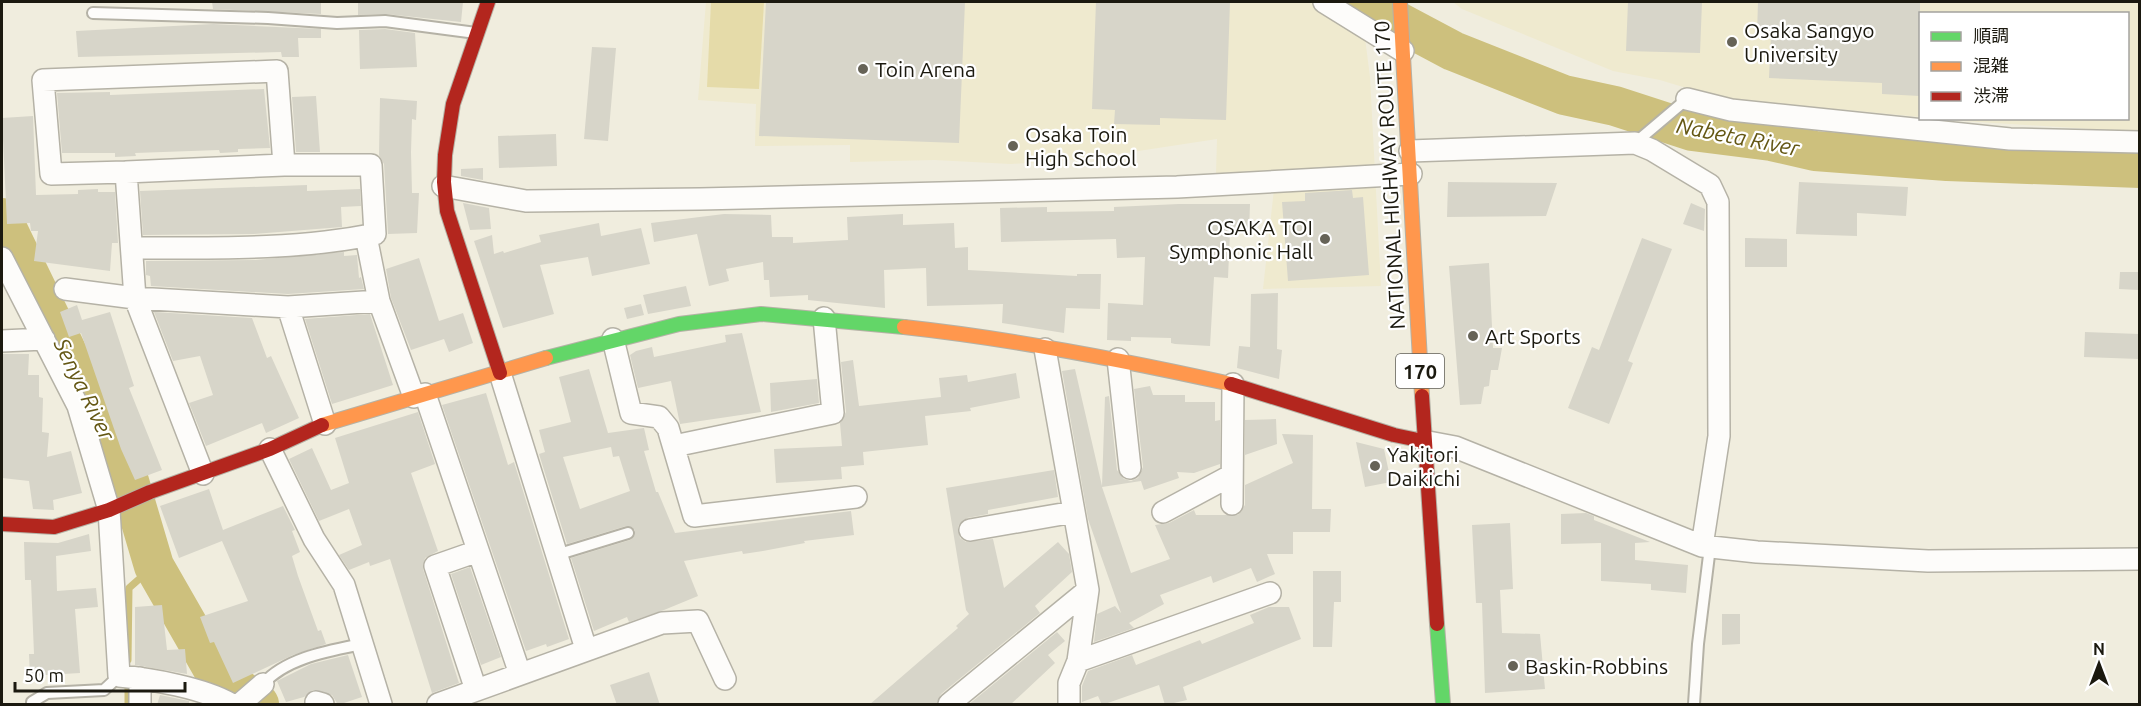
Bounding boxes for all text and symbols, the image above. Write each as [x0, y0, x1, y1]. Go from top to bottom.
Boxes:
legend [1919, 12, 2129, 120]
place label: Osaka Sangyo University [1744, 18, 1875, 66]
street label: NATIONAL HIGHWAY ROUTE 170 [1369, 20, 1409, 330]
text: 順調 [1973, 25, 2009, 45]
marker: Osaka Sangyo University [1725, 35, 1739, 49]
text: 混雑 [1973, 55, 2009, 75]
place label: Toin Arena [875, 57, 976, 81]
marker: Toin Arena [856, 62, 870, 76]
text: 渋滞 [1973, 85, 2009, 105]
water label: Nabeta River [1674, 112, 1802, 160]
place label: Osaka Toin High School [1025, 122, 1136, 170]
marker: Osaka Toin High School [1006, 139, 1020, 153]
place label: OSAKA TOI Symphonic Hall [1169, 215, 1313, 263]
marker: OSAKA TOI Symphonic Hall [1318, 232, 1332, 246]
place label: Art Sports [1485, 324, 1581, 348]
marker: Art Sports [1466, 329, 1480, 343]
water label: Senya River [49, 333, 121, 445]
road number: 170 [1396, 354, 1444, 388]
place label: Yakitori Daikichi [1387, 442, 1460, 490]
marker: Yakitori Daikichi [1368, 459, 1382, 473]
north arrow [2069, 634, 2129, 694]
text: N [2093, 640, 2105, 658]
place label: Baskin-Robbins [1525, 654, 1668, 678]
scale bar [15, 655, 184, 693]
marker: Baskin-Robbins [1506, 659, 1520, 673]
text: 50 m [24, 665, 64, 685]

